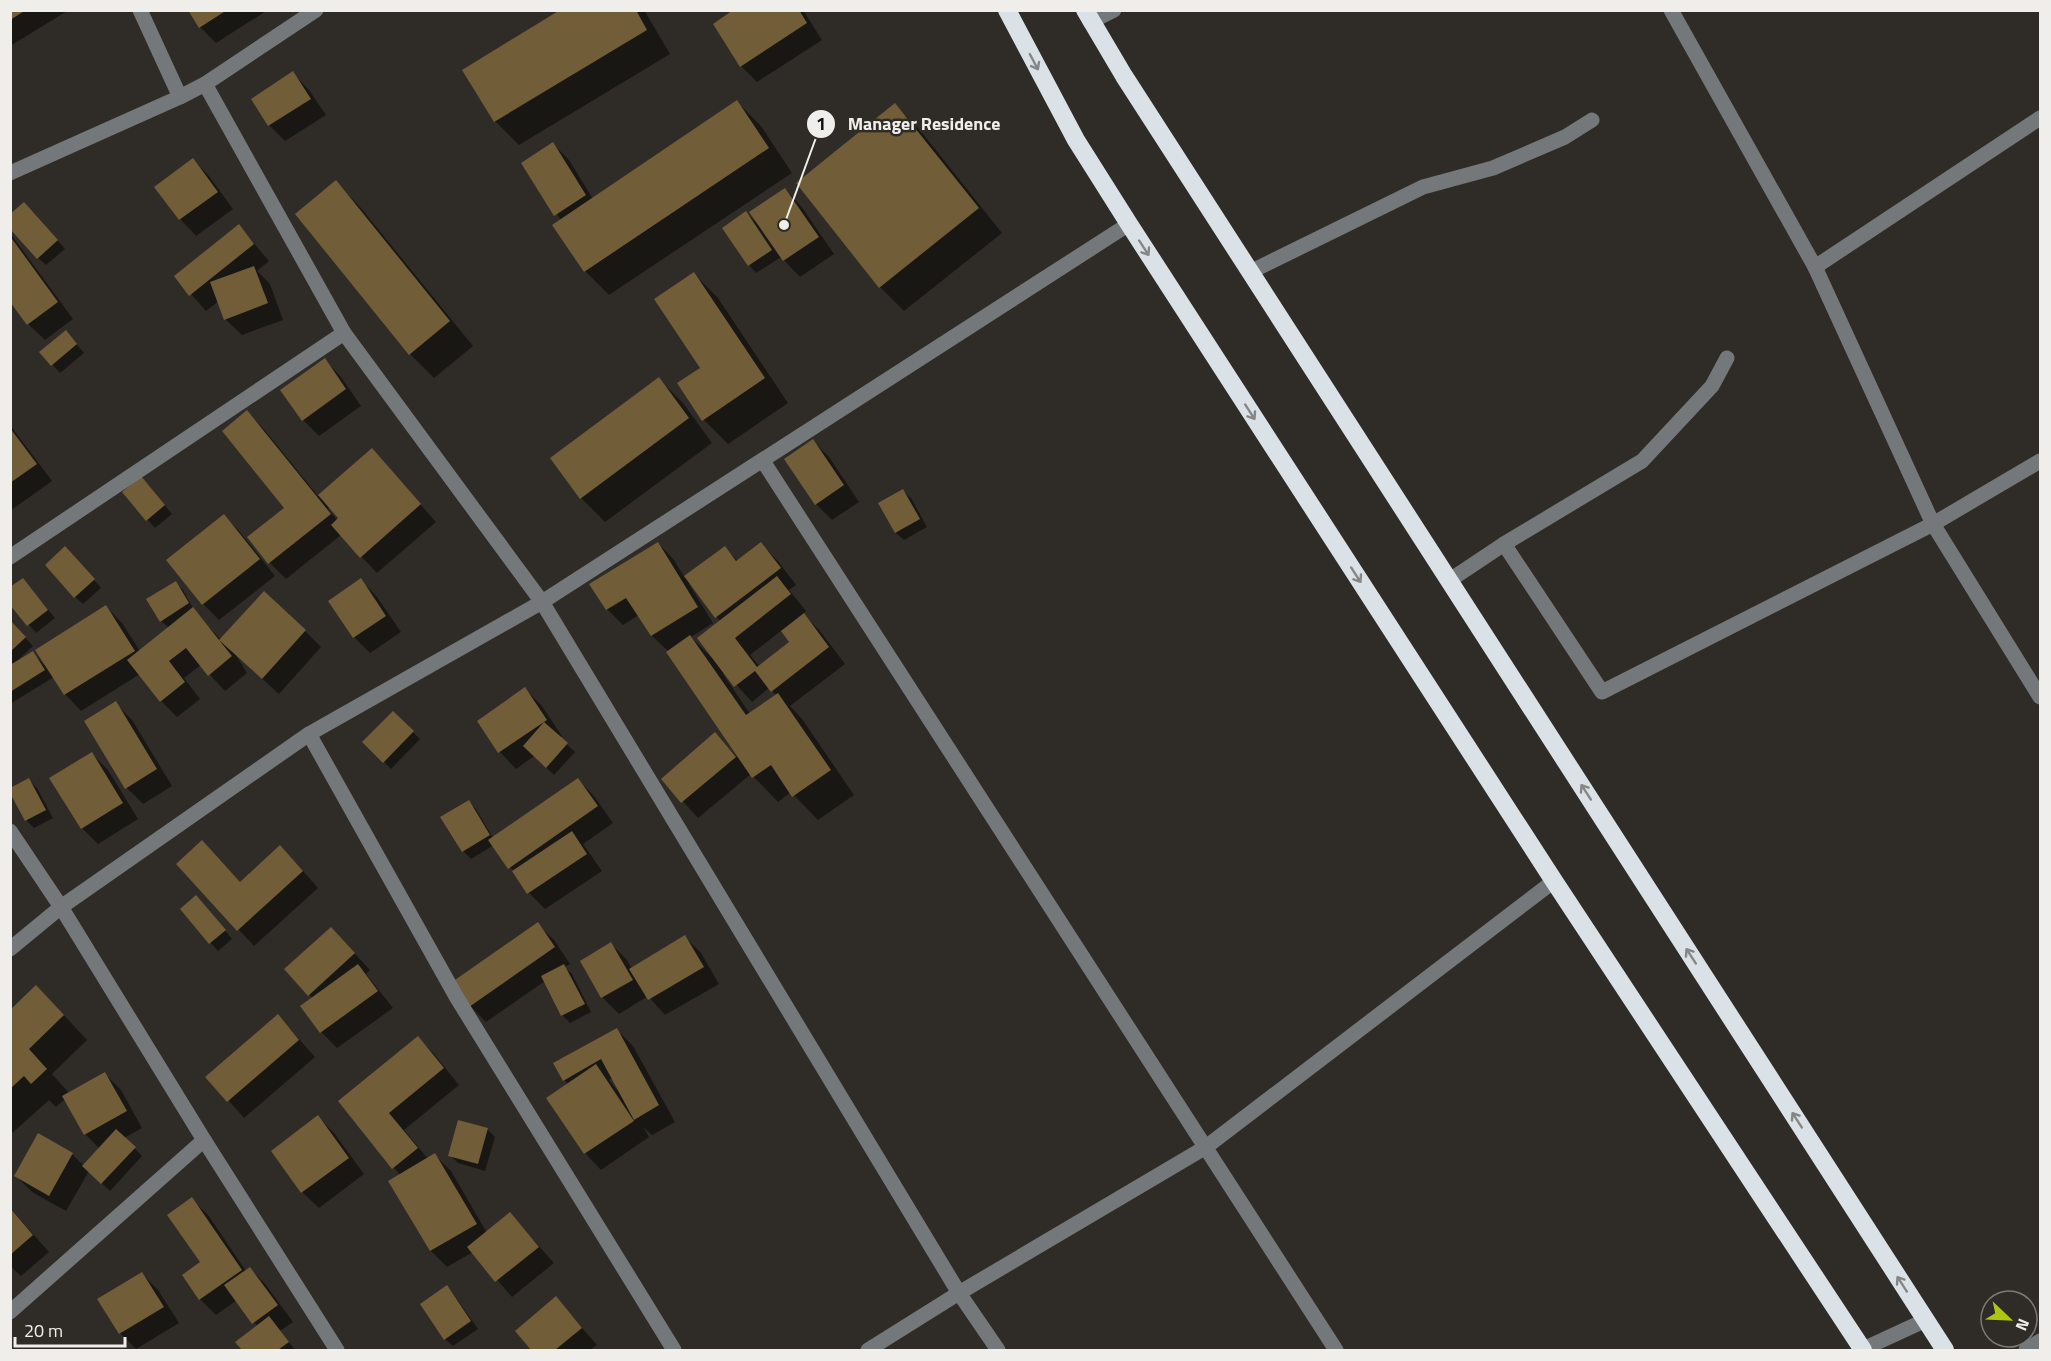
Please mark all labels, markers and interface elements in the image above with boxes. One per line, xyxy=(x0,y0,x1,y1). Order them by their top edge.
one-way arrow xyxy=(1028,53,1040,70)
callout: Manager Residence xyxy=(806,106,1013,142)
text: 1 xyxy=(816,110,826,137)
text: Manager Residence xyxy=(848,110,1000,137)
one-way arrow xyxy=(1138,239,1150,256)
one-way arrow xyxy=(1244,403,1256,419)
one-way arrow xyxy=(1350,566,1362,583)
one-way arrow xyxy=(1579,783,1592,800)
one-way arrow xyxy=(1685,947,1698,964)
one-way arrow xyxy=(1790,1111,1803,1128)
one-way arrow xyxy=(1896,1275,1909,1292)
north arrow xyxy=(1979,1289,2039,1349)
scale bar xyxy=(15,1310,124,1348)
text: N xyxy=(2010,1315,2036,1335)
text: 20 m xyxy=(24,1317,63,1344)

